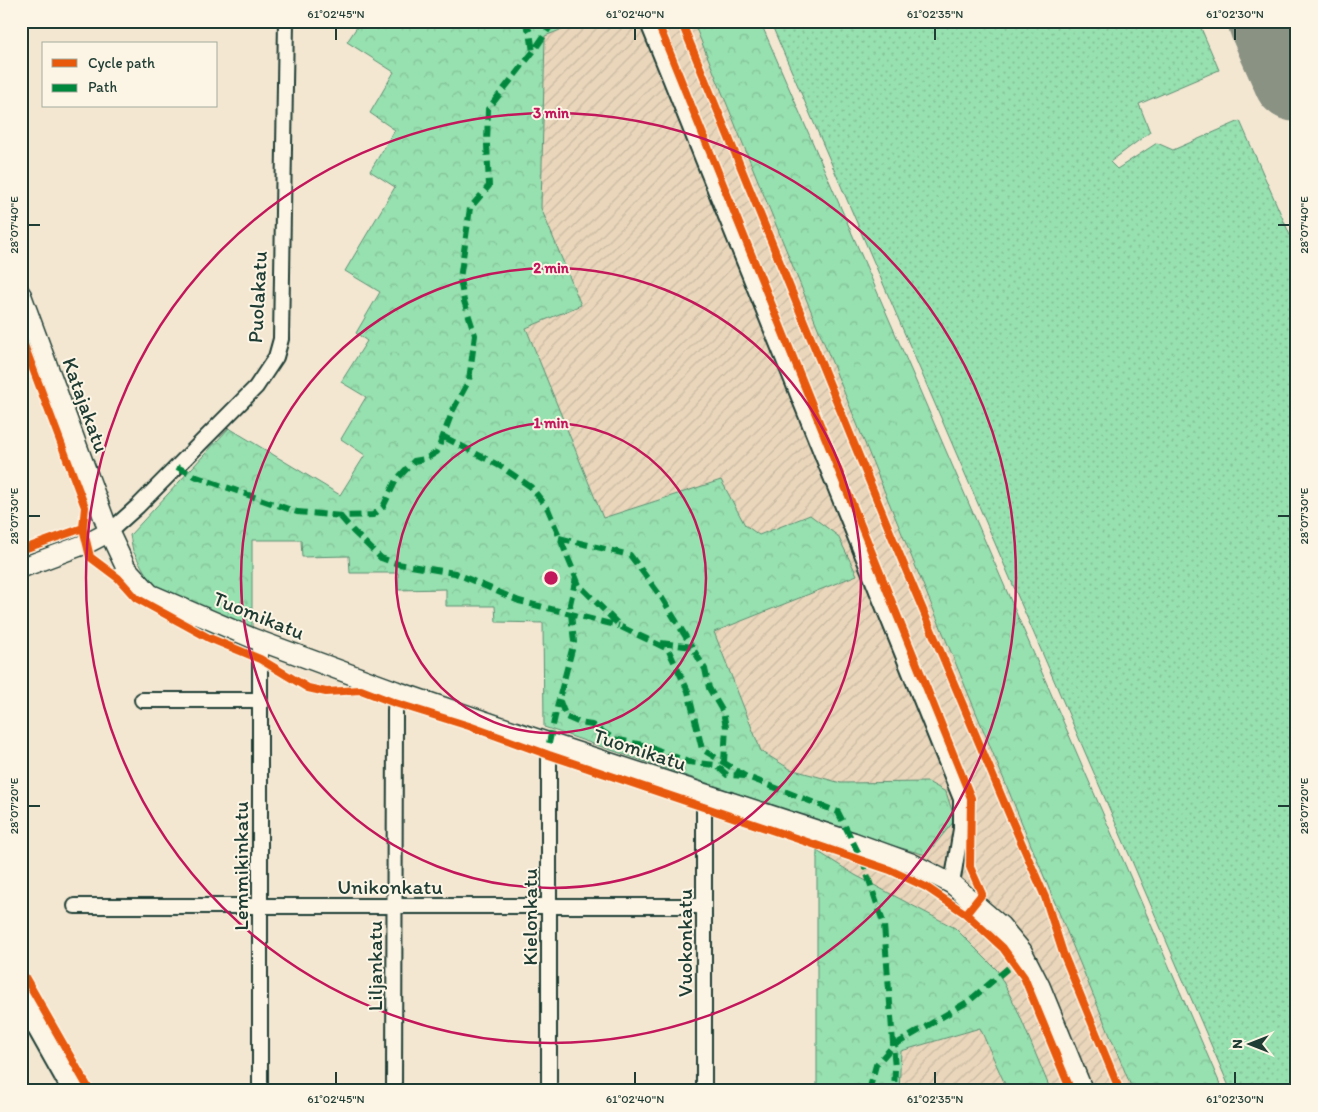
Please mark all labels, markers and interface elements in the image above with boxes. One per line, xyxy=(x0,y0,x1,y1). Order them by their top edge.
text: 61°02'45"N xyxy=(307,7,365,21)
text: 61°02'40"N xyxy=(606,7,664,21)
text: 61°02'35"N xyxy=(907,7,963,21)
text: 61°02'30"N xyxy=(1206,7,1264,21)
legend xyxy=(42,42,218,108)
text: Cycle path xyxy=(88,54,155,72)
text: Path xyxy=(88,78,117,96)
text: 3 min xyxy=(533,104,570,122)
text: 28°07'40"E xyxy=(7,196,21,254)
text: 28°07'40"E xyxy=(1297,196,1311,254)
street label: Puolakatu xyxy=(242,250,272,344)
text: 2 min xyxy=(533,259,570,277)
street label: Katajakatu xyxy=(57,354,115,456)
text: 1 min xyxy=(534,414,569,432)
text: 28°07'30"E xyxy=(7,487,21,544)
text: 28°07'30"E xyxy=(1297,487,1311,544)
centre of rings xyxy=(542,569,560,587)
street label: Tuomikatu xyxy=(210,585,308,645)
street label: Tuomikatu xyxy=(590,722,690,776)
text: 28°07'20"E xyxy=(7,777,21,834)
text: 28°07'20"E xyxy=(1297,777,1311,834)
street label: Lemmikinkatu xyxy=(228,801,253,931)
street label: Kielonkatu xyxy=(517,868,542,966)
street label: Unikonkatu xyxy=(337,874,443,899)
street label: Vuokonkatu xyxy=(672,889,697,997)
street label: Liljankatu xyxy=(362,920,387,1011)
north arrow xyxy=(1226,1020,1276,1070)
text: N xyxy=(1229,1039,1246,1049)
text: 61°02'45"N xyxy=(307,1092,365,1106)
text: 61°02'40"N xyxy=(606,1092,664,1106)
text: 61°02'35"N xyxy=(907,1092,963,1106)
text: 61°02'30"N xyxy=(1206,1092,1264,1106)

